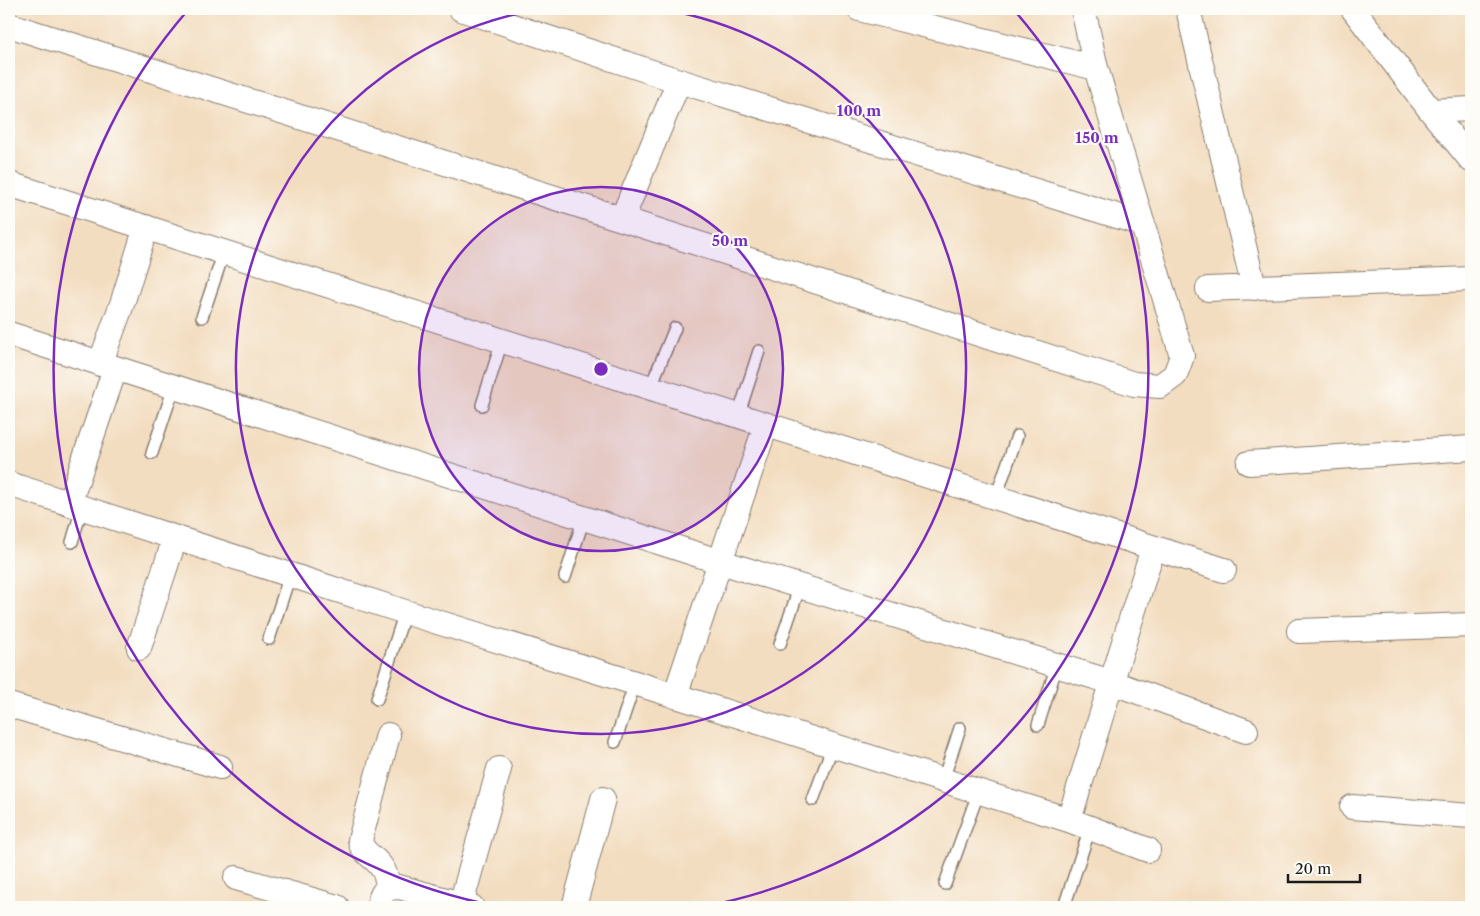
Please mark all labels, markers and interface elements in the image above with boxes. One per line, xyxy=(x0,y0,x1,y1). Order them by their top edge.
text: 100 m xyxy=(837,101,881,120)
text: 150 m xyxy=(1075,128,1119,147)
text: 50 m xyxy=(712,231,748,250)
centre of rings xyxy=(592,360,610,378)
scale bar xyxy=(1288,851,1360,883)
text: 20 m xyxy=(1295,859,1331,878)

